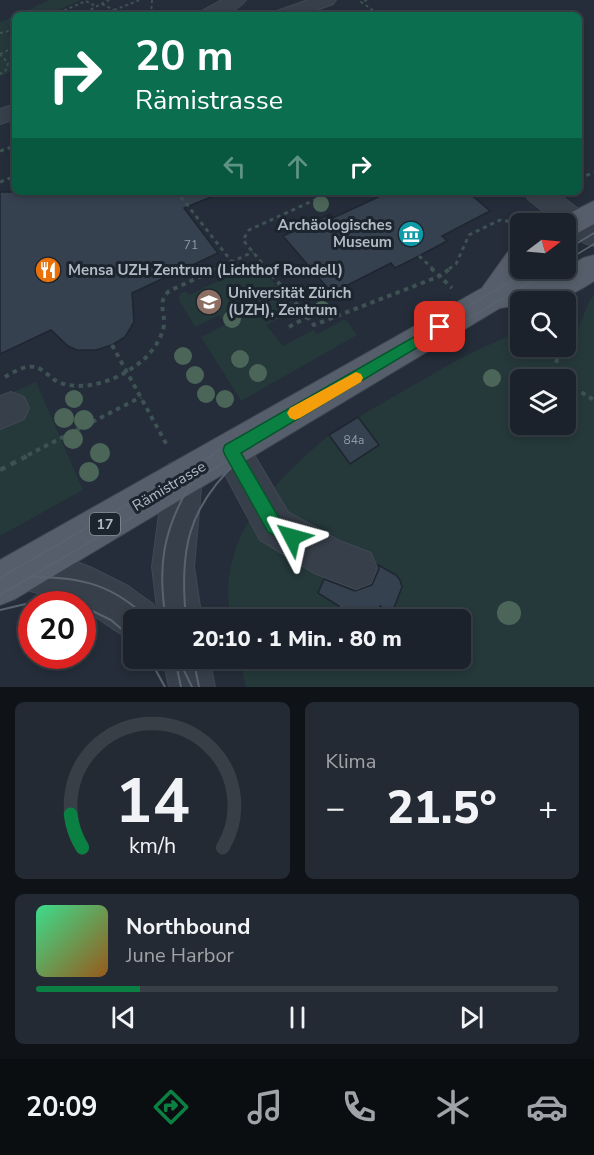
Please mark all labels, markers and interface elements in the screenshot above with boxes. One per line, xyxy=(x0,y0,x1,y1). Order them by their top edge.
text: 20 m xyxy=(135,28,234,85)
icon: right xyxy=(36,36,114,114)
text: Rämistrasse xyxy=(135,82,283,119)
icon: left xyxy=(218,150,251,183)
icon: ahead xyxy=(281,150,314,183)
icon: right xyxy=(344,150,377,183)
north arrow xyxy=(510,213,576,279)
map controls xyxy=(510,213,576,435)
place label: Archäologisches Museum xyxy=(278,215,392,252)
museum icon: Archäologisches Museum xyxy=(396,219,426,249)
house number: 71 xyxy=(184,237,198,253)
restaurant icon: Mensa UZH Zentrum (Lichthof Rondell) xyxy=(33,255,63,285)
place label: Mensa UZH Zentrum (Lichthof Rondell) xyxy=(68,260,343,280)
place label: Universität Zürich (UZH), Zentrum xyxy=(228,283,351,320)
school or university icon: Universität Zürich (UZH), Zentrum xyxy=(194,287,224,317)
button: search xyxy=(510,291,576,357)
pin xyxy=(414,301,465,352)
icon: arrive xyxy=(423,310,456,343)
button: layers xyxy=(510,369,576,435)
house number: 84a xyxy=(344,432,364,448)
street label: Rämistrasse xyxy=(129,456,209,516)
position arrow xyxy=(260,505,324,569)
road number: 17 xyxy=(90,513,120,535)
speed limit sign: 20 xyxy=(18,591,96,669)
text: 20:10 · 1 Min. · 80 m xyxy=(192,624,402,654)
text: Klima xyxy=(326,748,376,775)
text: 14 xyxy=(115,759,190,844)
text: 21.5° xyxy=(387,778,497,839)
text: − xyxy=(326,786,345,831)
text: + xyxy=(538,786,558,831)
text: km/h xyxy=(129,831,176,861)
text: Northbound xyxy=(126,912,250,942)
text: June Harbor xyxy=(126,942,234,969)
icon: previous xyxy=(107,1001,140,1034)
icon: pause xyxy=(281,1001,314,1034)
icon: next xyxy=(455,1001,488,1034)
icon: directions xyxy=(150,1086,192,1128)
icon: music xyxy=(244,1086,286,1128)
icon: phone xyxy=(338,1086,380,1128)
icon: climate xyxy=(432,1086,474,1128)
icon: car xyxy=(526,1086,568,1128)
text: 20:09 xyxy=(26,1089,98,1126)

